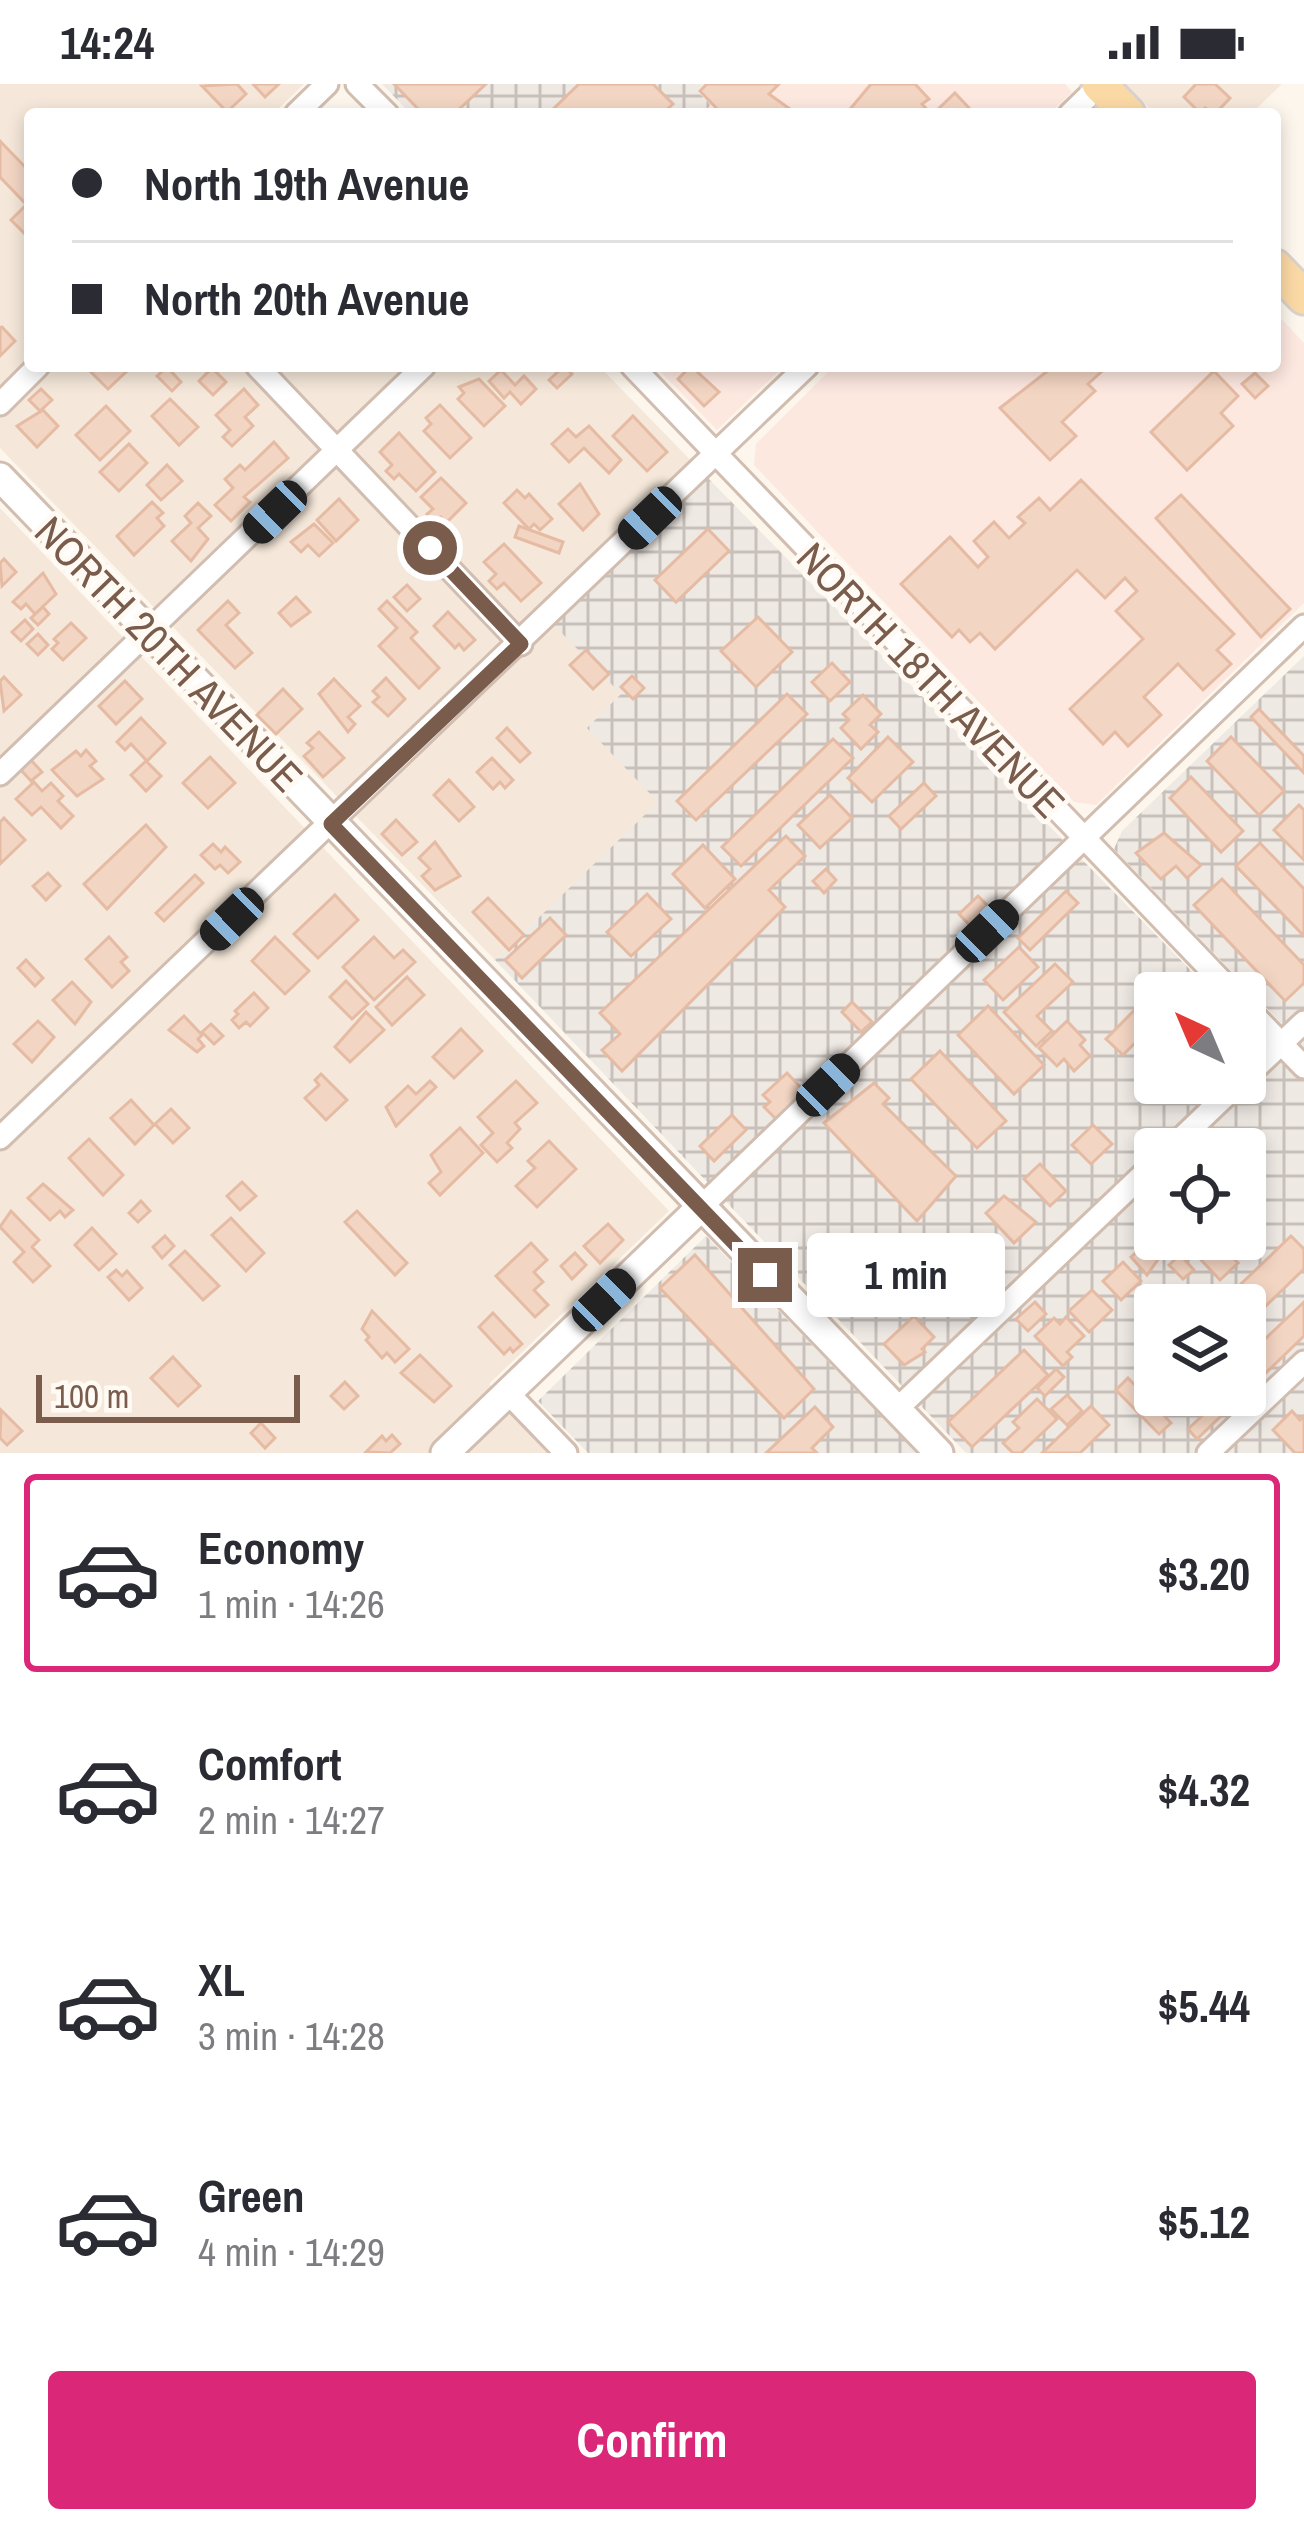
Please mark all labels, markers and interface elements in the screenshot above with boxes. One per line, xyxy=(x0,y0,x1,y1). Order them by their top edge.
text: 14:24 xyxy=(60,12,154,73)
text: North 19th Avenue xyxy=(144,153,469,214)
text: North 20th Avenue xyxy=(144,268,469,329)
car xyxy=(237,474,313,550)
car xyxy=(612,480,688,556)
street label: NORTH 20TH AVENUE xyxy=(23,504,315,804)
route start xyxy=(403,521,457,575)
street label: NORTH 18TH AVENUE xyxy=(785,530,1077,830)
car xyxy=(194,881,270,957)
car xyxy=(949,893,1025,969)
north arrow xyxy=(1134,972,1266,1104)
map controls xyxy=(1134,972,1266,1416)
car xyxy=(790,1047,866,1123)
button: locate xyxy=(1134,1128,1266,1260)
callout: 1 min xyxy=(807,1233,1005,1317)
route end xyxy=(738,1248,792,1302)
text: 1 min xyxy=(864,1249,948,1301)
car xyxy=(566,1262,642,1338)
button: layers xyxy=(1134,1284,1266,1416)
scale bar xyxy=(36,1369,300,1422)
text: 100 m xyxy=(54,1374,129,1418)
text: Economy xyxy=(198,1517,364,1578)
icon: car xyxy=(54,1519,162,1627)
text: $3.20 xyxy=(1158,1543,1250,1604)
text: 1 min · 14:26 xyxy=(198,1578,385,1630)
text: Comfort xyxy=(198,1733,341,1794)
icon: car xyxy=(54,1735,162,1843)
text: $4.32 xyxy=(1158,1759,1250,1820)
text: 2 min · 14:27 xyxy=(198,1794,385,1846)
text: XL xyxy=(198,1949,245,2010)
icon: car xyxy=(54,1951,162,2059)
text: $5.44 xyxy=(1158,1975,1250,2036)
text: 3 min · 14:28 xyxy=(198,2010,385,2062)
text: Green xyxy=(198,2165,305,2226)
icon: car xyxy=(54,2167,162,2275)
text: $5.12 xyxy=(1158,2191,1250,2252)
text: 4 min · 14:29 xyxy=(198,2226,385,2278)
button: Confirm xyxy=(48,2371,1256,2509)

